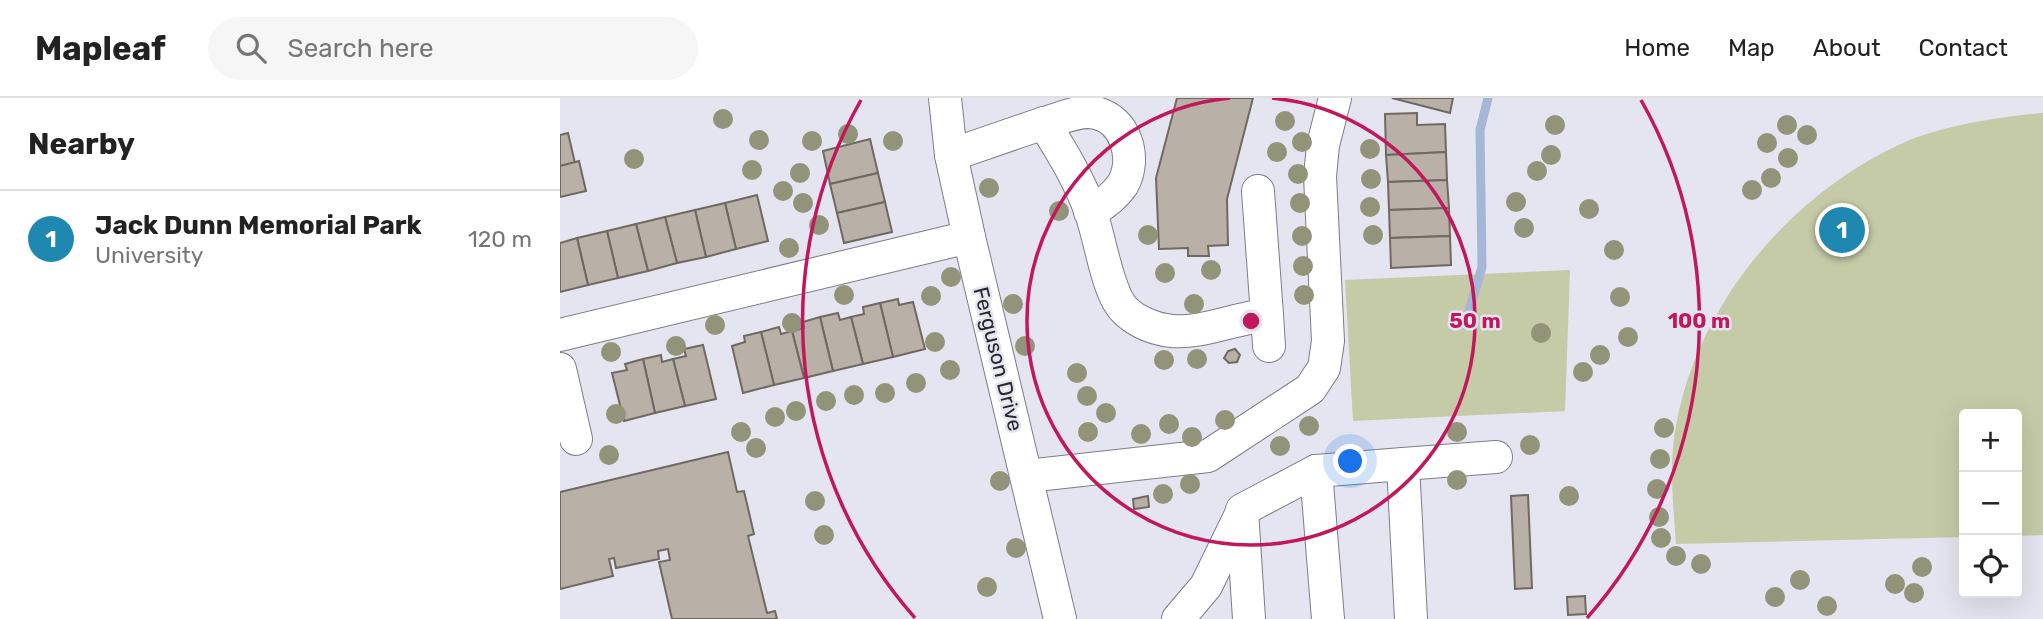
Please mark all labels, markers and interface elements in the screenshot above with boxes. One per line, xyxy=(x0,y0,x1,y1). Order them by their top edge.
search box xyxy=(208,17,698,80)
text: Mapleaf xyxy=(35,29,166,68)
icon: search xyxy=(232,29,270,67)
text: Search here xyxy=(288,33,433,64)
text: Home xyxy=(1624,34,1690,62)
text: Map xyxy=(1728,34,1775,62)
text: About xyxy=(1813,34,1881,62)
text: Contact xyxy=(1919,34,2008,62)
text: Nearby xyxy=(28,126,135,162)
pin: 1 xyxy=(1819,204,1865,256)
text: Jack Dunn Memorial Park xyxy=(95,210,422,241)
text: 1 xyxy=(45,225,57,253)
text: 120 m xyxy=(468,225,532,253)
text: University xyxy=(95,241,204,269)
street label: Ferguson Drive xyxy=(968,284,1029,434)
text: 50 m xyxy=(1449,308,1501,333)
text: 100 m xyxy=(1668,308,1730,333)
centre of rings xyxy=(1239,309,1263,333)
map controls xyxy=(1959,409,2022,598)
button: + xyxy=(1959,409,2022,472)
your location xyxy=(1333,444,1367,478)
button: − xyxy=(1959,472,2022,535)
button: locate xyxy=(1959,535,2022,598)

